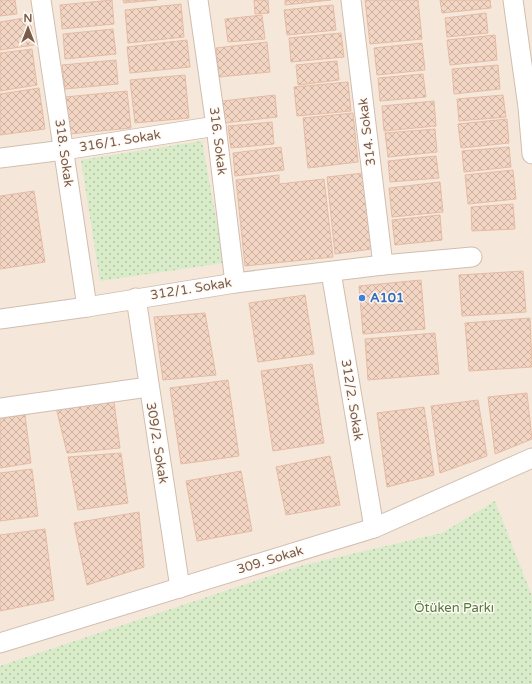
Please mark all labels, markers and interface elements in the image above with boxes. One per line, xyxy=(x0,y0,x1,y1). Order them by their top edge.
north arrow xyxy=(8,8,48,48)
text: N xyxy=(24,12,32,25)
street label: 314. Sokak xyxy=(355,97,379,167)
street label: 316. Sokak xyxy=(206,106,230,176)
street label: 318. Sokak xyxy=(51,118,77,188)
street label: 316/1. Sokak xyxy=(78,127,162,155)
street label: 312/1. Sokak xyxy=(149,275,233,303)
place label: A101 xyxy=(370,290,404,306)
marker: A101 xyxy=(357,293,367,303)
street label: 312/2. Sokak xyxy=(338,358,366,442)
street label: 309/2. Sokak xyxy=(143,401,171,485)
street label: 309. Sokak xyxy=(235,542,305,578)
park label: Ötüken Parkı xyxy=(414,600,494,616)

